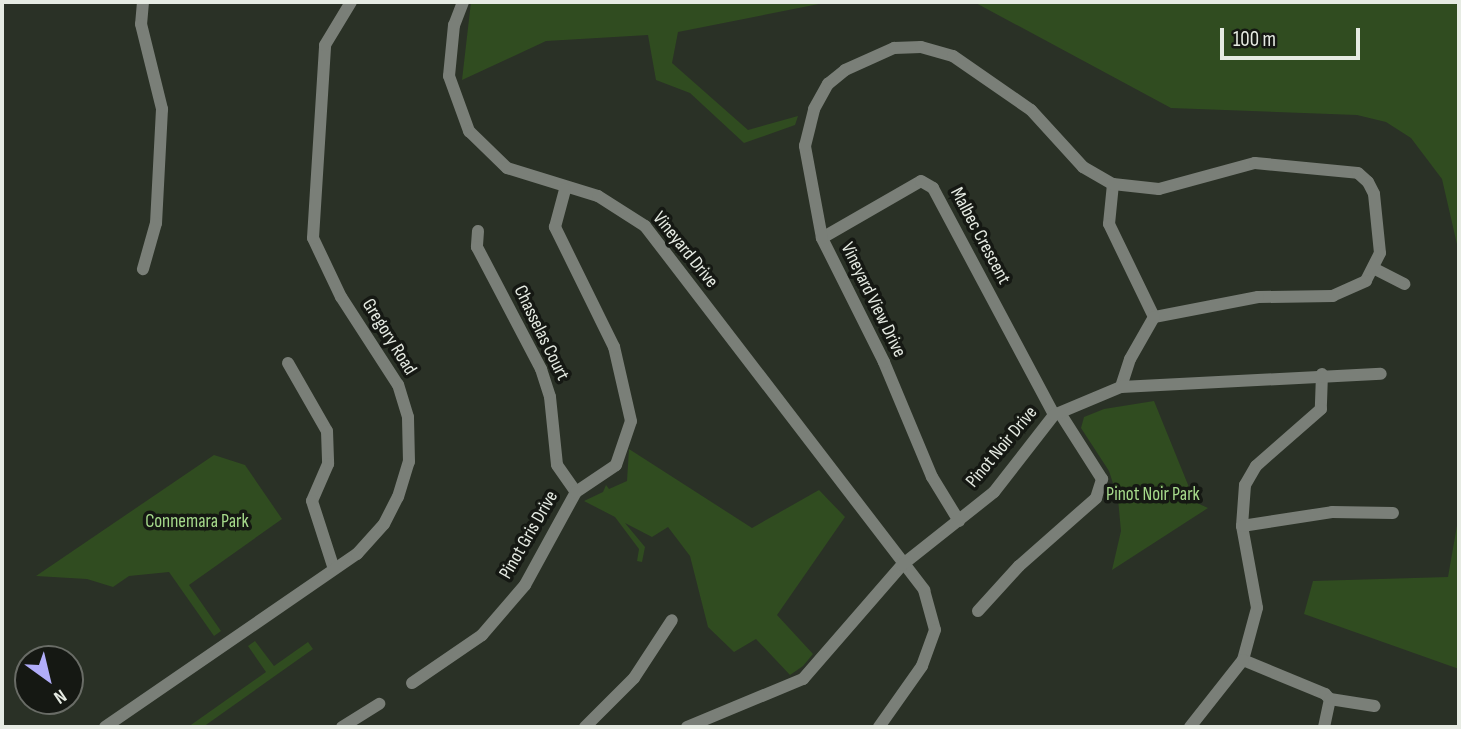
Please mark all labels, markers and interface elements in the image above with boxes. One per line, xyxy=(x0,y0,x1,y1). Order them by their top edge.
scale bar xyxy=(1223,14,1363,58)
text: 100 m xyxy=(1233,27,1276,52)
street label: Malbec Crescent xyxy=(945,184,1015,288)
street label: Vineyard Drive xyxy=(647,207,723,293)
street label: Vineyard View Drive xyxy=(835,239,911,361)
street label: Chasselas Court xyxy=(508,282,574,384)
street label: Gregory Road xyxy=(357,295,421,379)
street label: Pinot Noir Drive xyxy=(961,402,1043,492)
park label: Pinot Noir Park xyxy=(1106,484,1200,506)
street label: Pinot Gris Drive xyxy=(495,487,563,583)
park label: Connemara Park xyxy=(145,511,249,533)
north arrow xyxy=(14,645,84,715)
text: N xyxy=(49,684,71,709)

